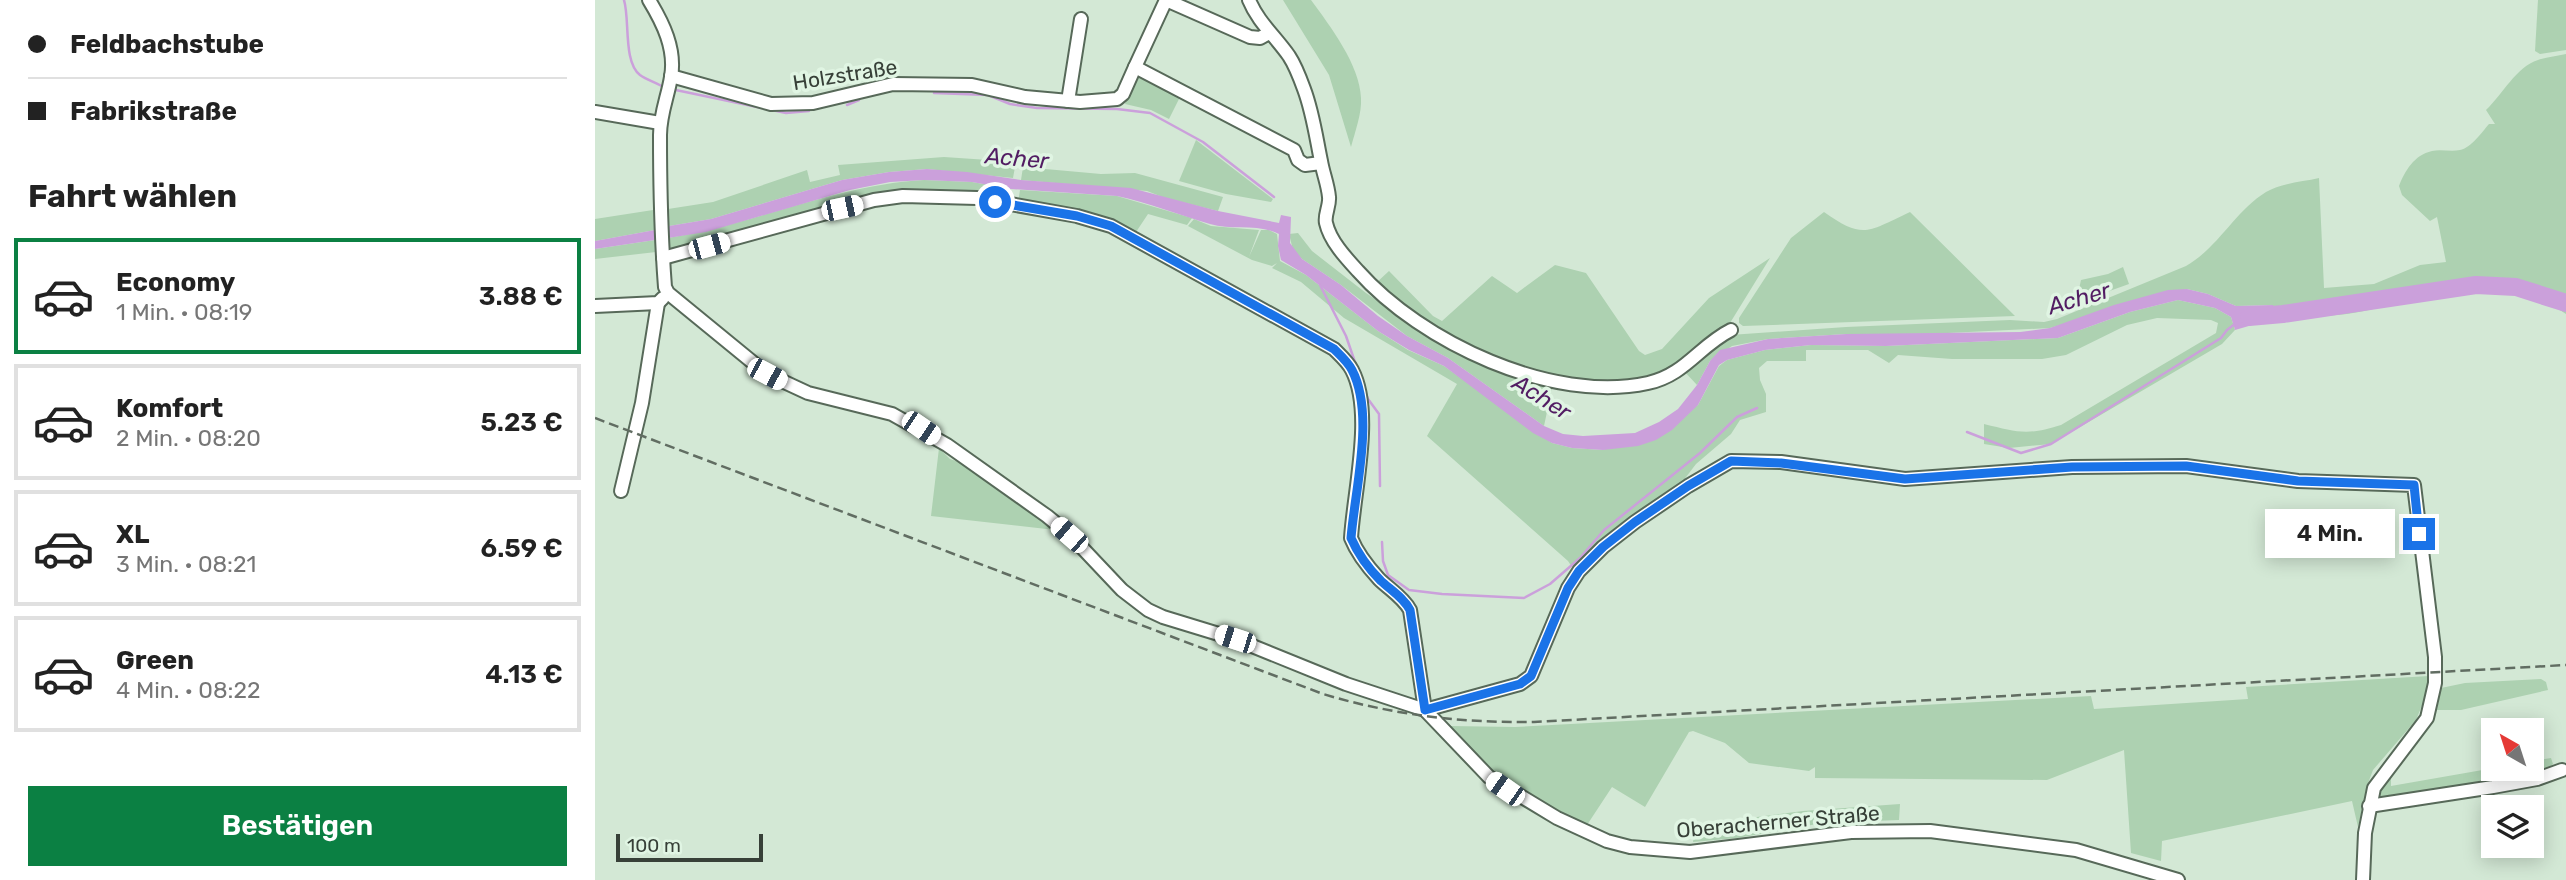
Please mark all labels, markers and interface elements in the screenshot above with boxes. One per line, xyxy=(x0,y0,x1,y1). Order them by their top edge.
text: Feldbachstube xyxy=(70,29,264,60)
street label: Holzstraße xyxy=(791,54,899,95)
text: Fabrikstraße xyxy=(70,96,237,127)
water label: Acher xyxy=(983,141,1051,175)
text: Fahrt wählen xyxy=(28,177,237,215)
route start xyxy=(979,186,1011,218)
car xyxy=(820,193,865,223)
car xyxy=(686,230,733,262)
icon: car xyxy=(32,265,95,328)
text: Economy xyxy=(116,267,235,298)
water label: Acher xyxy=(2044,275,2115,320)
text: 3.88 € xyxy=(479,281,563,312)
text: 1 Min. · 08:19 xyxy=(116,298,253,326)
car xyxy=(744,355,791,393)
water label: Acher xyxy=(1507,368,1577,426)
icon: car xyxy=(32,391,95,454)
text: Komfort xyxy=(116,393,223,424)
text: 5.23 € xyxy=(480,407,563,438)
car xyxy=(898,408,945,448)
text: 2 Min. · 08:20 xyxy=(116,424,261,452)
callout: 4 Min. xyxy=(2265,510,2395,558)
car xyxy=(1047,513,1092,557)
icon: car xyxy=(32,517,95,580)
route end xyxy=(2403,518,2435,550)
text: XL xyxy=(116,519,149,550)
text: 4 Min. xyxy=(2297,519,2363,547)
text: 6.59 € xyxy=(481,533,563,564)
text: 3 Min. · 08:21 xyxy=(116,550,256,578)
car xyxy=(1212,623,1259,655)
icon: car xyxy=(32,643,95,706)
text: Green xyxy=(116,645,194,676)
text: 4.13 € xyxy=(485,659,563,690)
text: 4 Min. · 08:22 xyxy=(116,676,260,704)
north arrow xyxy=(2481,718,2545,780)
map controls xyxy=(2481,718,2544,858)
car xyxy=(1482,768,1529,810)
button: Bestätigen xyxy=(28,786,567,866)
button: layers xyxy=(2481,795,2544,858)
street label: Oberacherner Straße xyxy=(1675,800,1881,843)
scale bar xyxy=(616,831,763,863)
text: 100 m xyxy=(627,834,681,857)

